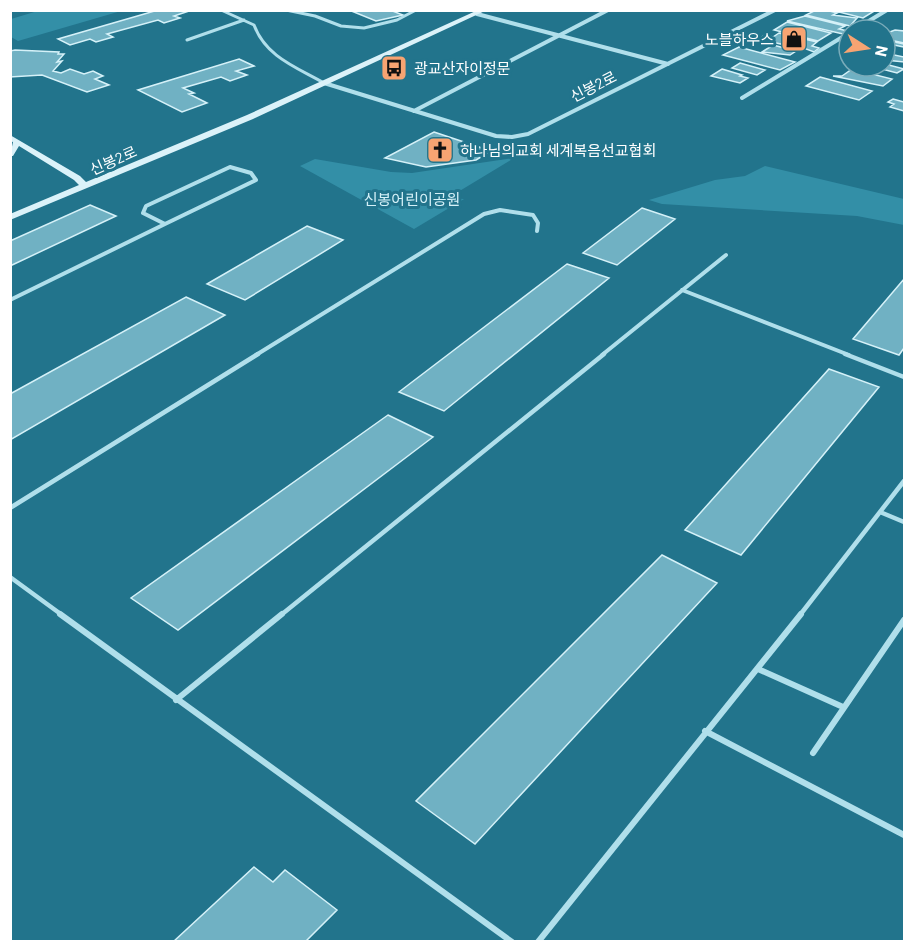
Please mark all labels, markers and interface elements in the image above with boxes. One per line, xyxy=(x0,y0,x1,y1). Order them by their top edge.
north arrow xyxy=(837,18,897,78)
shop icon: 노블하우스 xyxy=(779,24,809,54)
place label: 노블하우스 xyxy=(705,30,774,48)
text: N xyxy=(872,44,893,58)
bus stop icon: 광교산자이정문 xyxy=(379,53,409,83)
place label: 광교산자이정문 xyxy=(414,59,511,77)
street label: 신봉2로 xyxy=(567,67,619,105)
church icon: 하나님의교회 세계복음선교협회 xyxy=(425,135,455,165)
place label: 하나님의교회 세계복음선교협회 xyxy=(460,141,656,159)
street label: 신봉2로 xyxy=(87,142,139,178)
park label: 신봉어린이공원 xyxy=(364,190,460,208)

